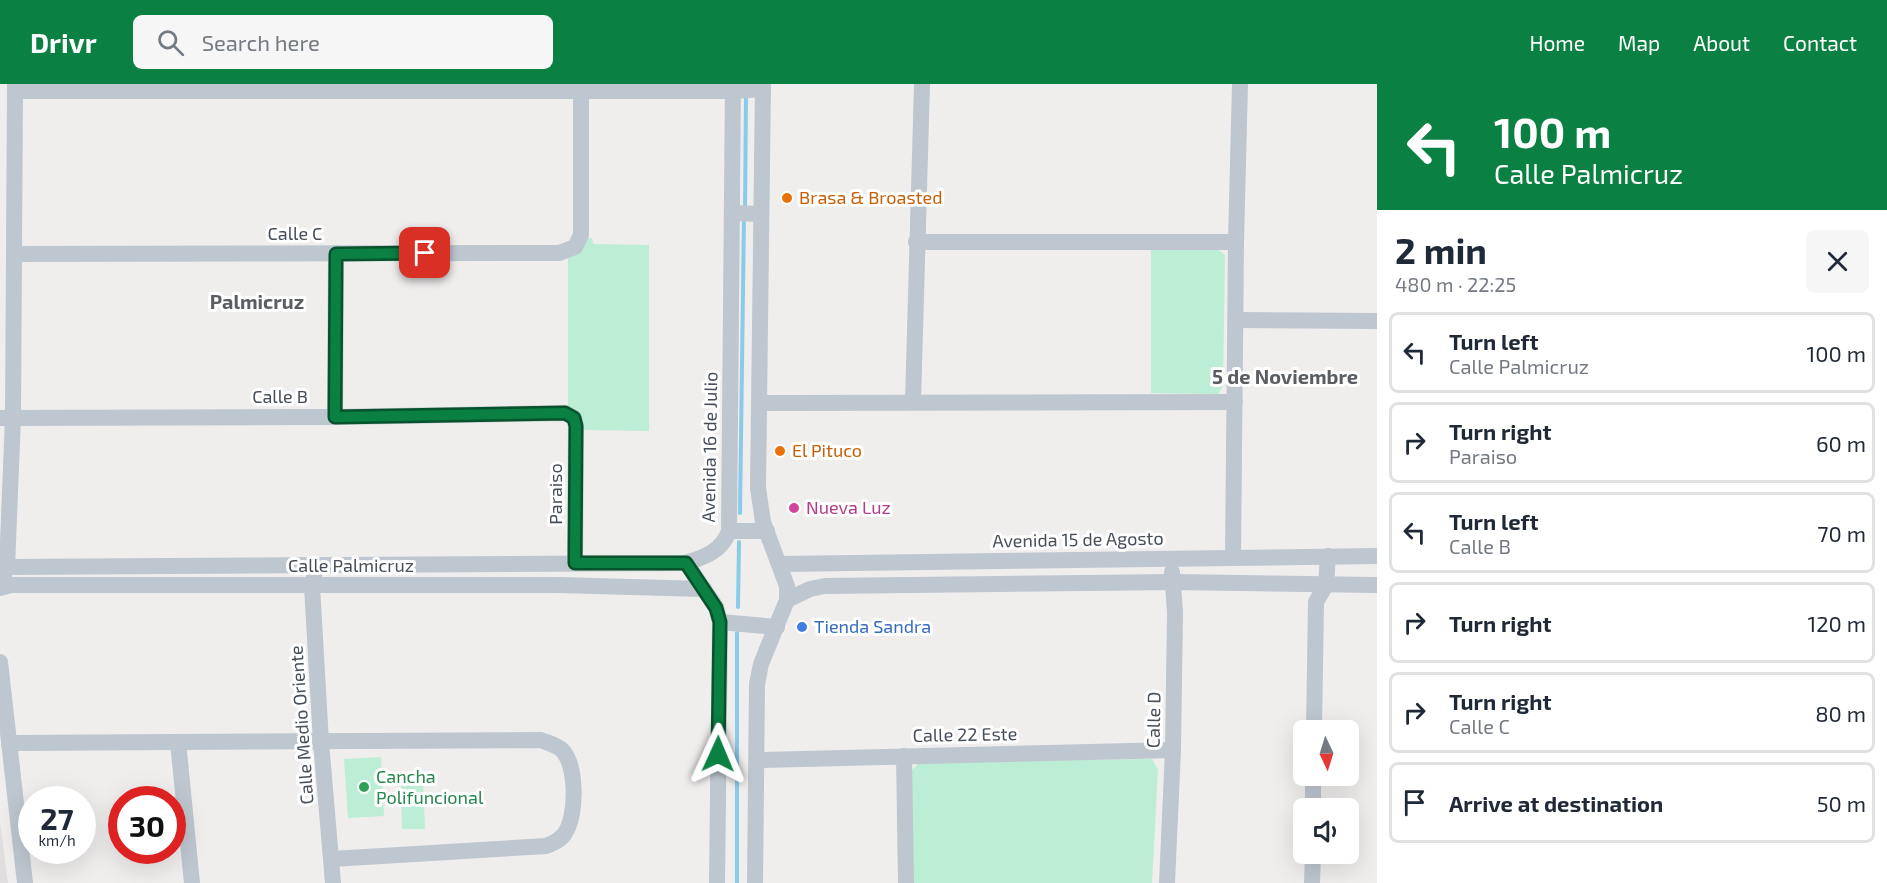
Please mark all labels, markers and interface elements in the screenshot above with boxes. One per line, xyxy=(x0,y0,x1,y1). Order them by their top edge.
search box xyxy=(133,15,553,69)
text: Drivr xyxy=(30,25,97,59)
icon: search xyxy=(154,26,187,59)
text: Search here xyxy=(202,29,320,55)
text: Home xyxy=(1529,30,1585,55)
text: Map xyxy=(1618,30,1660,55)
text: About xyxy=(1693,30,1750,55)
text: Contact xyxy=(1783,30,1857,55)
text: 100 m xyxy=(1494,106,1611,156)
icon: left xyxy=(1395,108,1473,186)
text: Calle Palmicruz xyxy=(1494,157,1683,189)
place label: Brasa & Broasted xyxy=(799,186,942,208)
marker: Brasa & Broasted xyxy=(780,191,794,205)
street label: Calle C xyxy=(268,222,322,244)
pin xyxy=(399,227,450,278)
text: 2 min xyxy=(1395,228,1487,271)
button: close xyxy=(1806,230,1869,293)
icon: arrive xyxy=(408,236,441,269)
text: 480 m · 22:25 xyxy=(1395,272,1516,296)
district label: Palmicruz xyxy=(210,289,304,313)
text: Turn left xyxy=(1449,328,1538,354)
icon: left xyxy=(1398,336,1431,369)
text: 100 m xyxy=(1807,340,1866,366)
text: Calle Palmicruz xyxy=(1449,354,1589,378)
district label: 5 de Noviembre xyxy=(1212,364,1358,388)
street label: Avenida 16 de Julio xyxy=(697,372,721,522)
street label: Calle B xyxy=(252,385,308,407)
text: Turn right xyxy=(1449,418,1551,444)
icon: right xyxy=(1398,426,1431,459)
text: 60 m xyxy=(1816,430,1866,456)
place label: El Pituco xyxy=(792,439,862,461)
marker: El Pituco xyxy=(773,444,787,458)
text: Paraiso xyxy=(1449,444,1517,468)
street label: Paraiso xyxy=(544,463,566,525)
place label: Nueva Luz xyxy=(806,496,891,518)
marker: Nueva Luz xyxy=(787,501,801,515)
text: Turn left xyxy=(1449,508,1538,534)
icon: left xyxy=(1398,516,1431,549)
text: 70 m xyxy=(1817,520,1866,546)
street label: Avenida 15 de Agosto xyxy=(992,527,1164,551)
text: Calle B xyxy=(1449,534,1511,558)
street label: Calle Palmicruz xyxy=(288,554,414,576)
icon: right xyxy=(1398,606,1431,639)
text: Turn right xyxy=(1449,610,1551,636)
text: 120 m xyxy=(1807,610,1866,636)
place label: Tienda Sandra xyxy=(814,615,931,637)
marker: Tienda Sandra xyxy=(795,620,809,634)
street label: Calle Medio Oriente xyxy=(284,645,318,805)
text: Turn right xyxy=(1449,688,1551,714)
street label: Calle D xyxy=(1142,692,1164,748)
icon: right xyxy=(1398,696,1431,729)
text: 80 m xyxy=(1815,700,1866,726)
text: Calle C xyxy=(1449,714,1510,738)
north arrow xyxy=(1293,720,1359,786)
map controls xyxy=(1293,720,1359,864)
position arrow xyxy=(686,722,750,786)
street label: Calle 22 Este xyxy=(913,722,1017,746)
place label: Cancha Polifuncional xyxy=(376,765,484,808)
marker: Cancha Polifuncional xyxy=(357,780,371,794)
speed limit sign: 30 xyxy=(108,786,186,864)
icon: arrive xyxy=(1398,786,1431,819)
text: Arrive at destination xyxy=(1449,790,1663,816)
text: 50 m xyxy=(1817,790,1866,816)
button: sound xyxy=(1293,798,1359,864)
text: 27 xyxy=(40,800,74,836)
text: km/h xyxy=(38,831,76,849)

